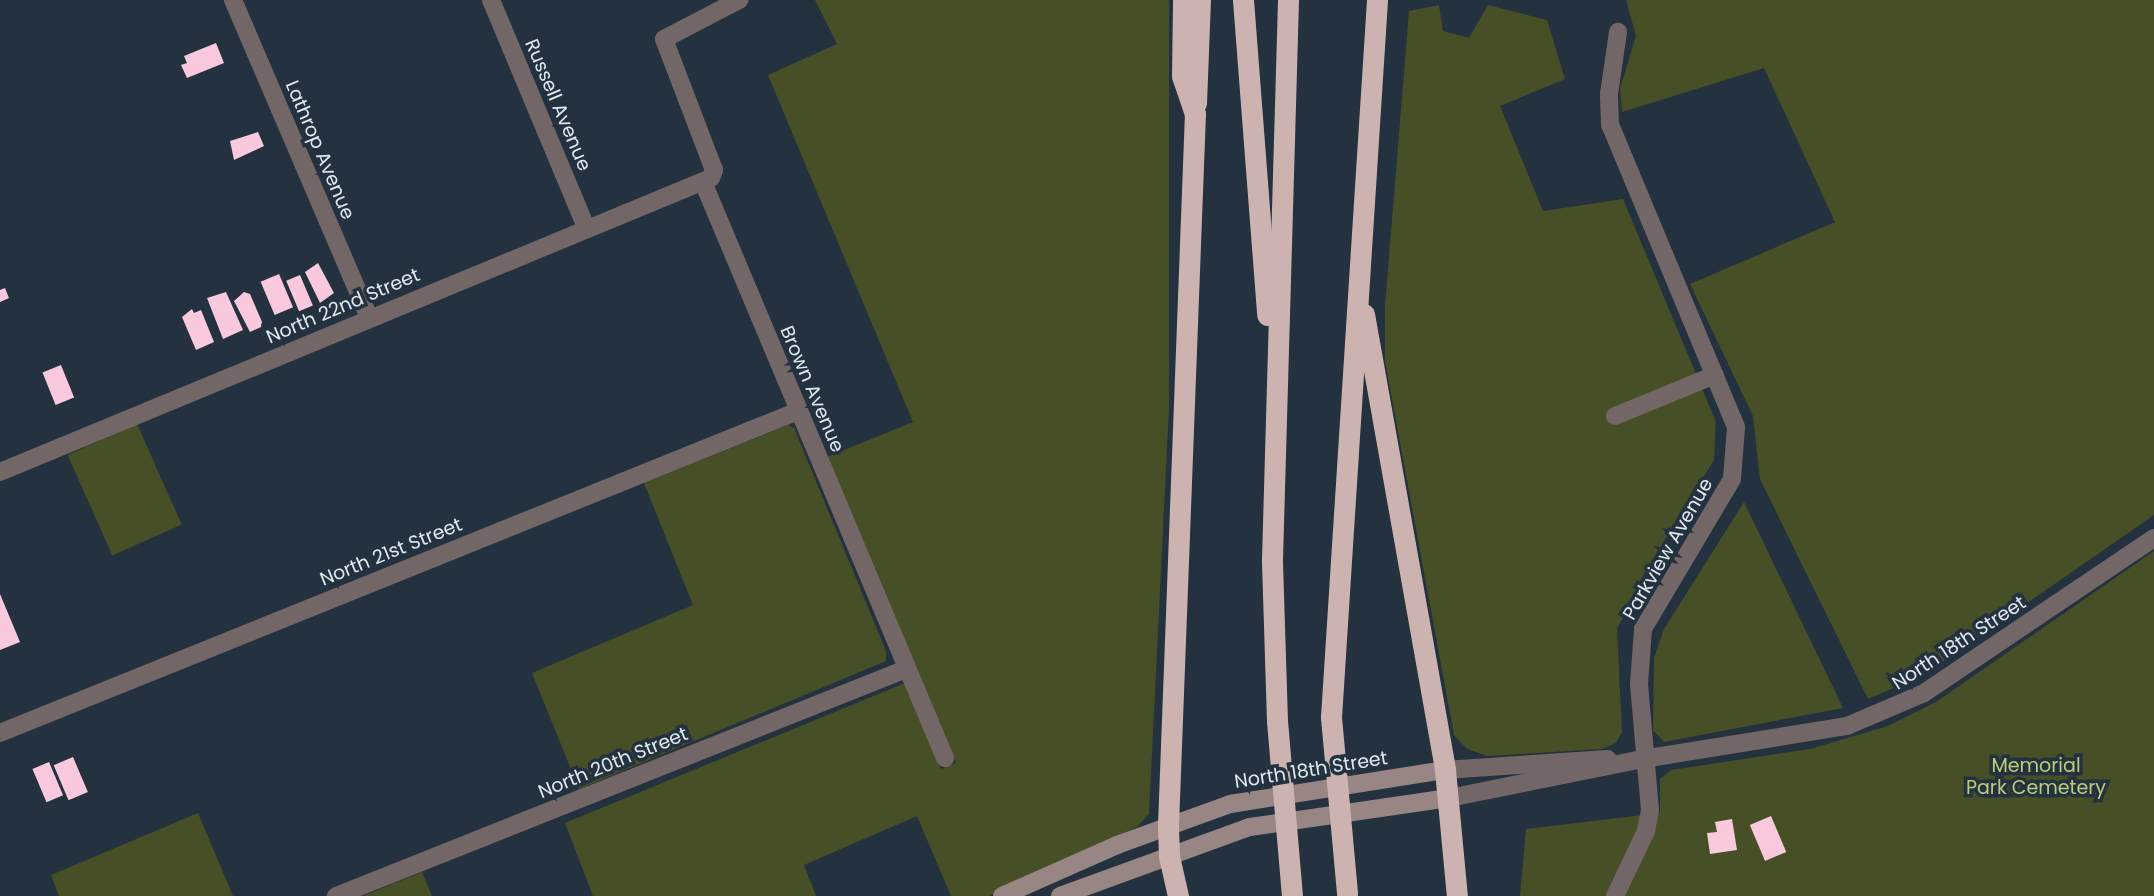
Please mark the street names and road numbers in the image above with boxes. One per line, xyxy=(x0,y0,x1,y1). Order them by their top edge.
street label: Russell Avenue xyxy=(520,36,596,174)
street label: Lathrop Avenue xyxy=(280,77,360,223)
street label: North 22nd Street xyxy=(263,263,423,349)
street label: Brown Avenue xyxy=(775,322,849,456)
street label: Parkview Avenue xyxy=(1618,474,1718,624)
street label: North 21st Street xyxy=(317,513,465,591)
street label: North 18th Street xyxy=(1888,591,2030,695)
street label: North 20th Street xyxy=(535,723,691,803)
street label: North 18th Street xyxy=(1233,747,1389,793)

